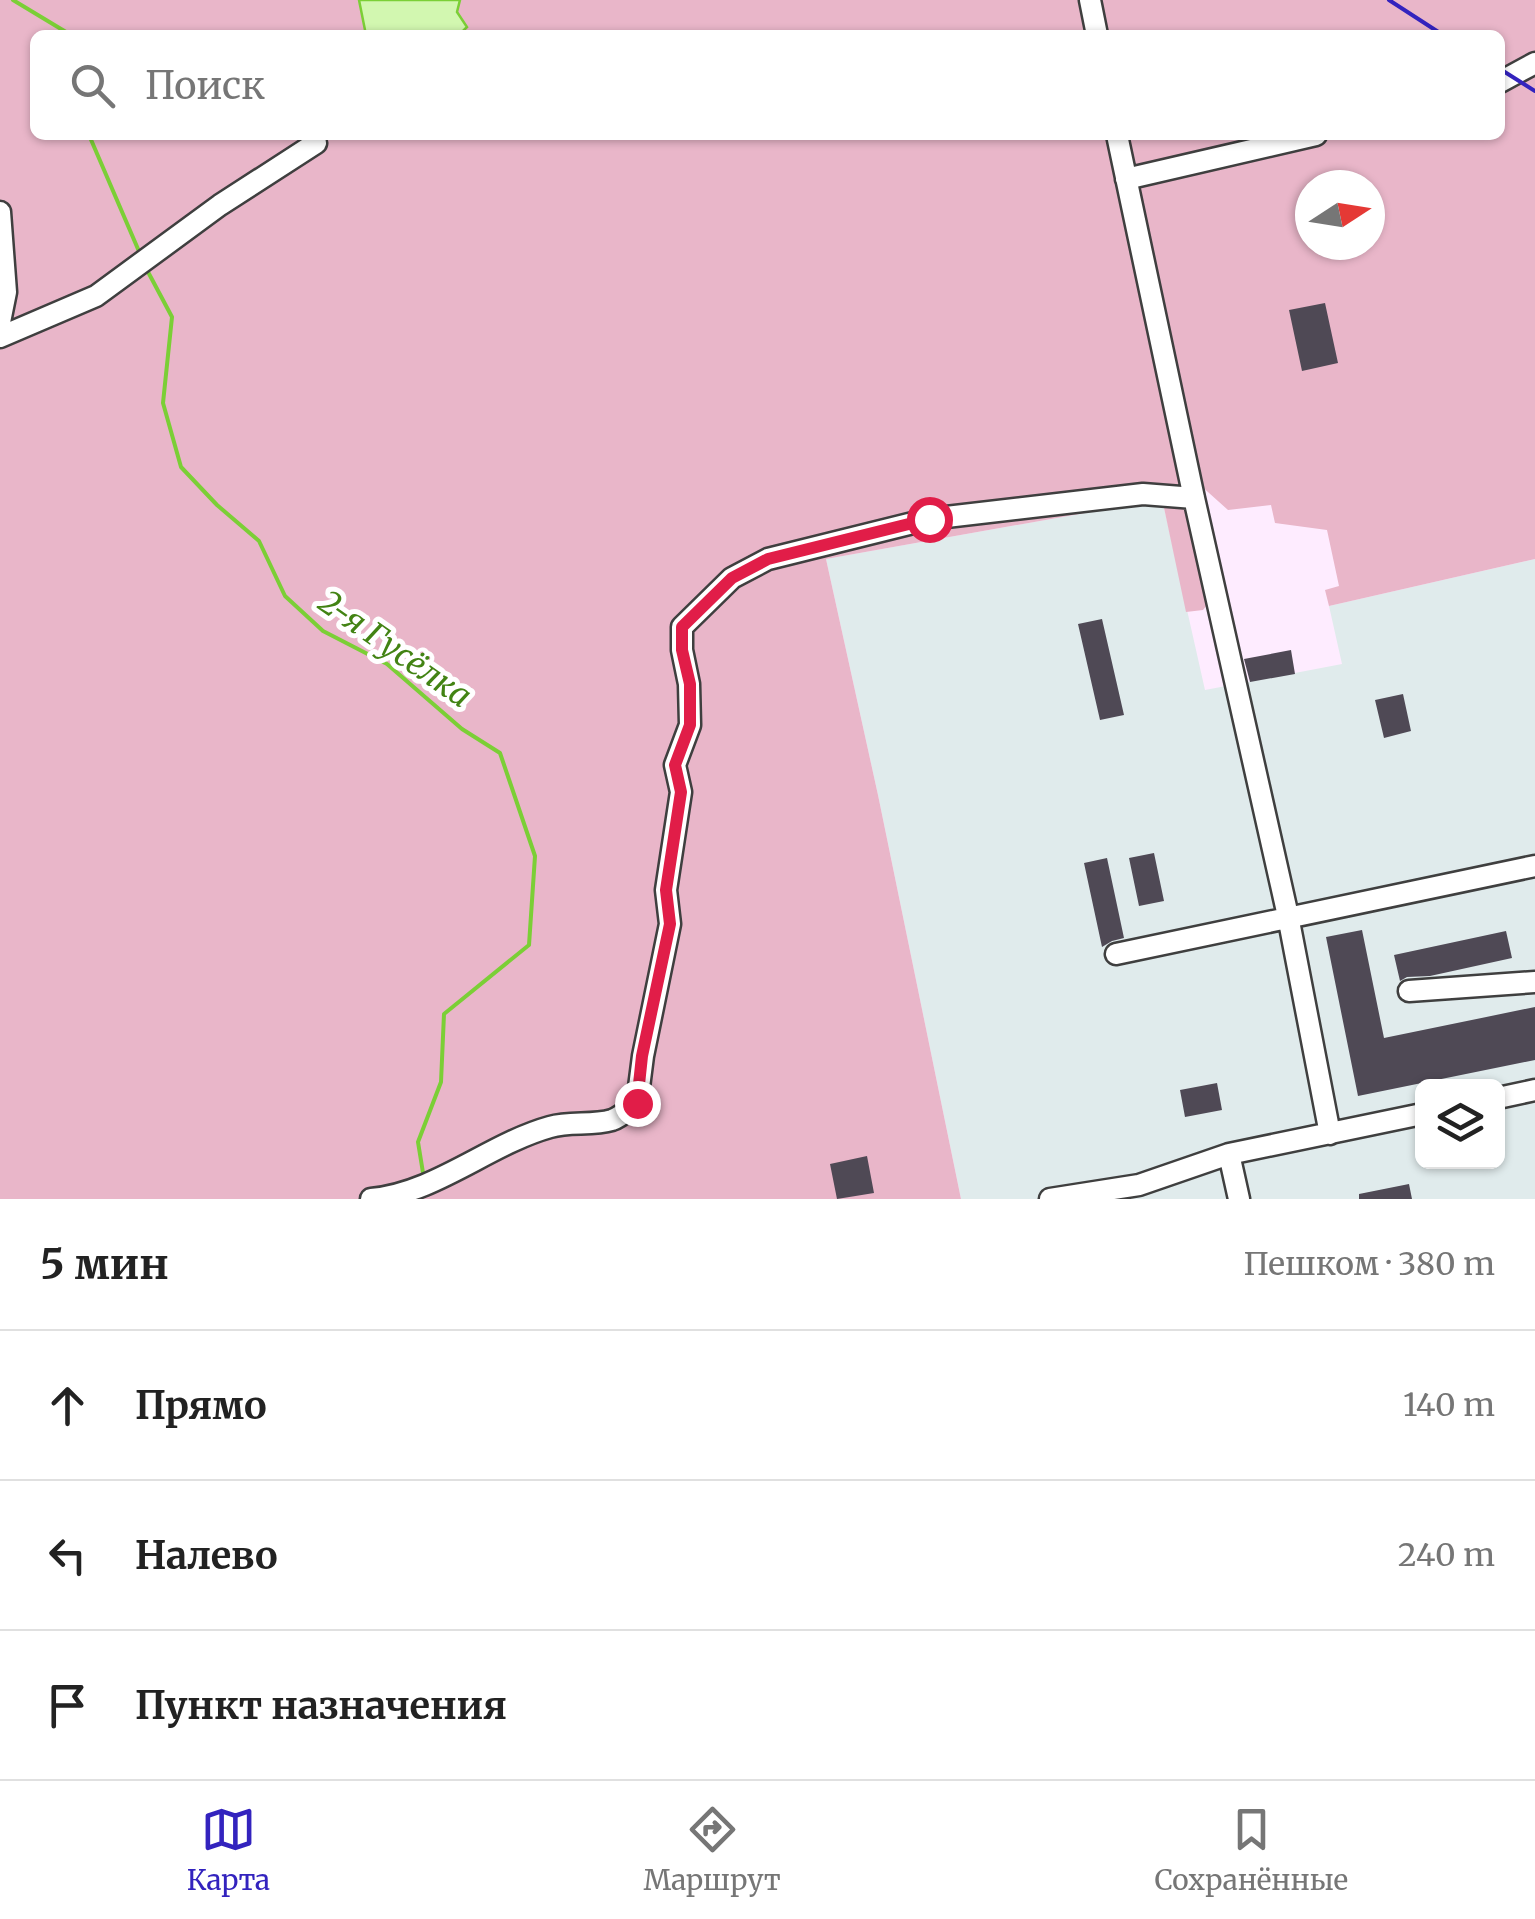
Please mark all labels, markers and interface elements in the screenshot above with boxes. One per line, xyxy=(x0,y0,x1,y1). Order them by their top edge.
search box xyxy=(30,30,1505,140)
icon: search xyxy=(65,58,120,113)
text: Поиск xyxy=(145,62,265,109)
north arrow xyxy=(1295,170,1385,260)
route start xyxy=(907,497,953,543)
water label: 2-я Гусёлка xyxy=(310,581,479,716)
map controls xyxy=(1415,1079,1505,1169)
button: layers xyxy=(1415,1079,1505,1169)
route end xyxy=(615,1081,661,1127)
text: 5 мин xyxy=(40,1238,169,1290)
text: Пешком · 380 m xyxy=(1244,1244,1495,1284)
icon: ahead xyxy=(40,1378,95,1433)
text: Прямо xyxy=(135,1382,267,1429)
text: 140 m xyxy=(1403,1385,1495,1425)
icon: left xyxy=(40,1528,95,1583)
text: Налево xyxy=(135,1532,278,1579)
text: 240 m xyxy=(1398,1535,1495,1575)
icon: arrive xyxy=(40,1678,95,1733)
text: Пункт назначения xyxy=(135,1682,507,1729)
tab: Карта xyxy=(187,1802,270,1898)
tab: Маршрут xyxy=(644,1802,781,1898)
tab: Сохранённые xyxy=(1154,1802,1348,1898)

